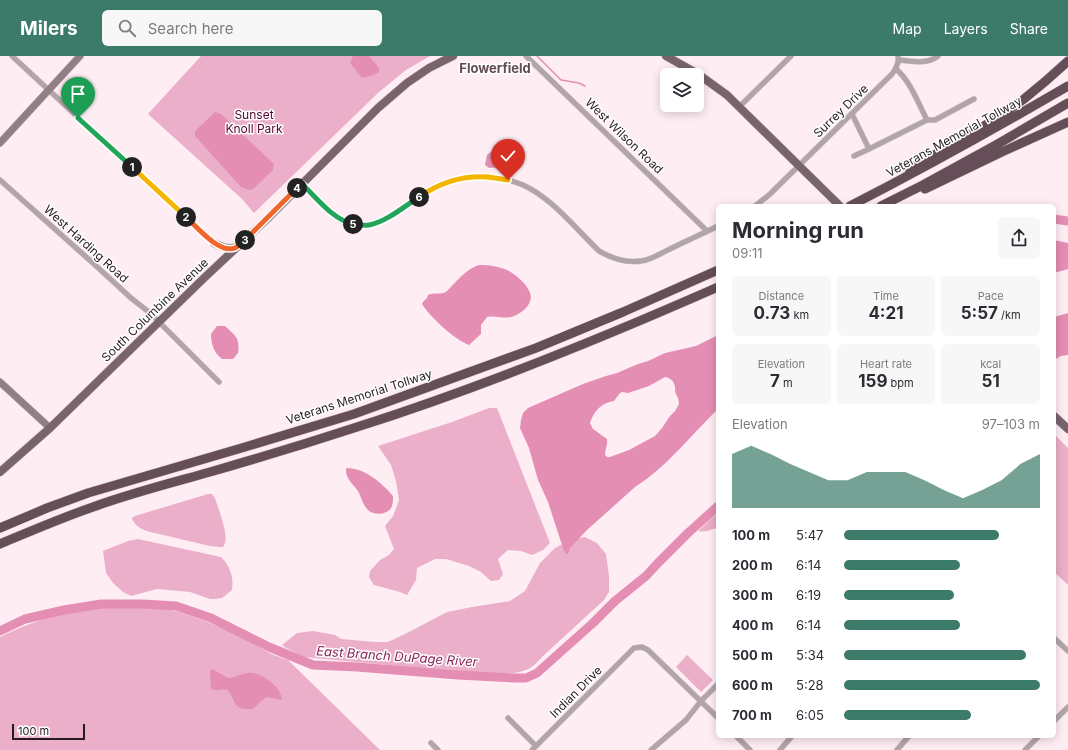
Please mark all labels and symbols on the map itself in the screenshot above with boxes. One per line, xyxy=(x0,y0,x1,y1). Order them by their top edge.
district label: Flowerfield xyxy=(459,60,531,76)
pin xyxy=(61,77,95,118)
street label: Surrey Drive xyxy=(810,81,871,141)
street label: Veterans Memorial Tollway xyxy=(883,93,1024,180)
street label: West Wilson Road xyxy=(582,95,666,177)
park label: Sunset Knoll Park xyxy=(225,107,283,136)
pin xyxy=(491,139,525,180)
pin: 1 xyxy=(122,157,142,177)
pin: 4 xyxy=(287,178,307,198)
pin: 6 xyxy=(409,187,429,207)
street label: West Harding Road xyxy=(41,202,132,286)
pin: 2 xyxy=(176,207,196,227)
pin: 5 xyxy=(343,214,363,234)
pin: 3 xyxy=(235,230,255,250)
street label: South Columbine Avenue xyxy=(98,255,211,365)
street label: Veterans Memorial Tollway xyxy=(284,366,434,427)
water label: East Branch DuPage River xyxy=(316,642,479,670)
street label: Indian Drive xyxy=(546,662,605,721)
scale bar xyxy=(12,722,85,741)

